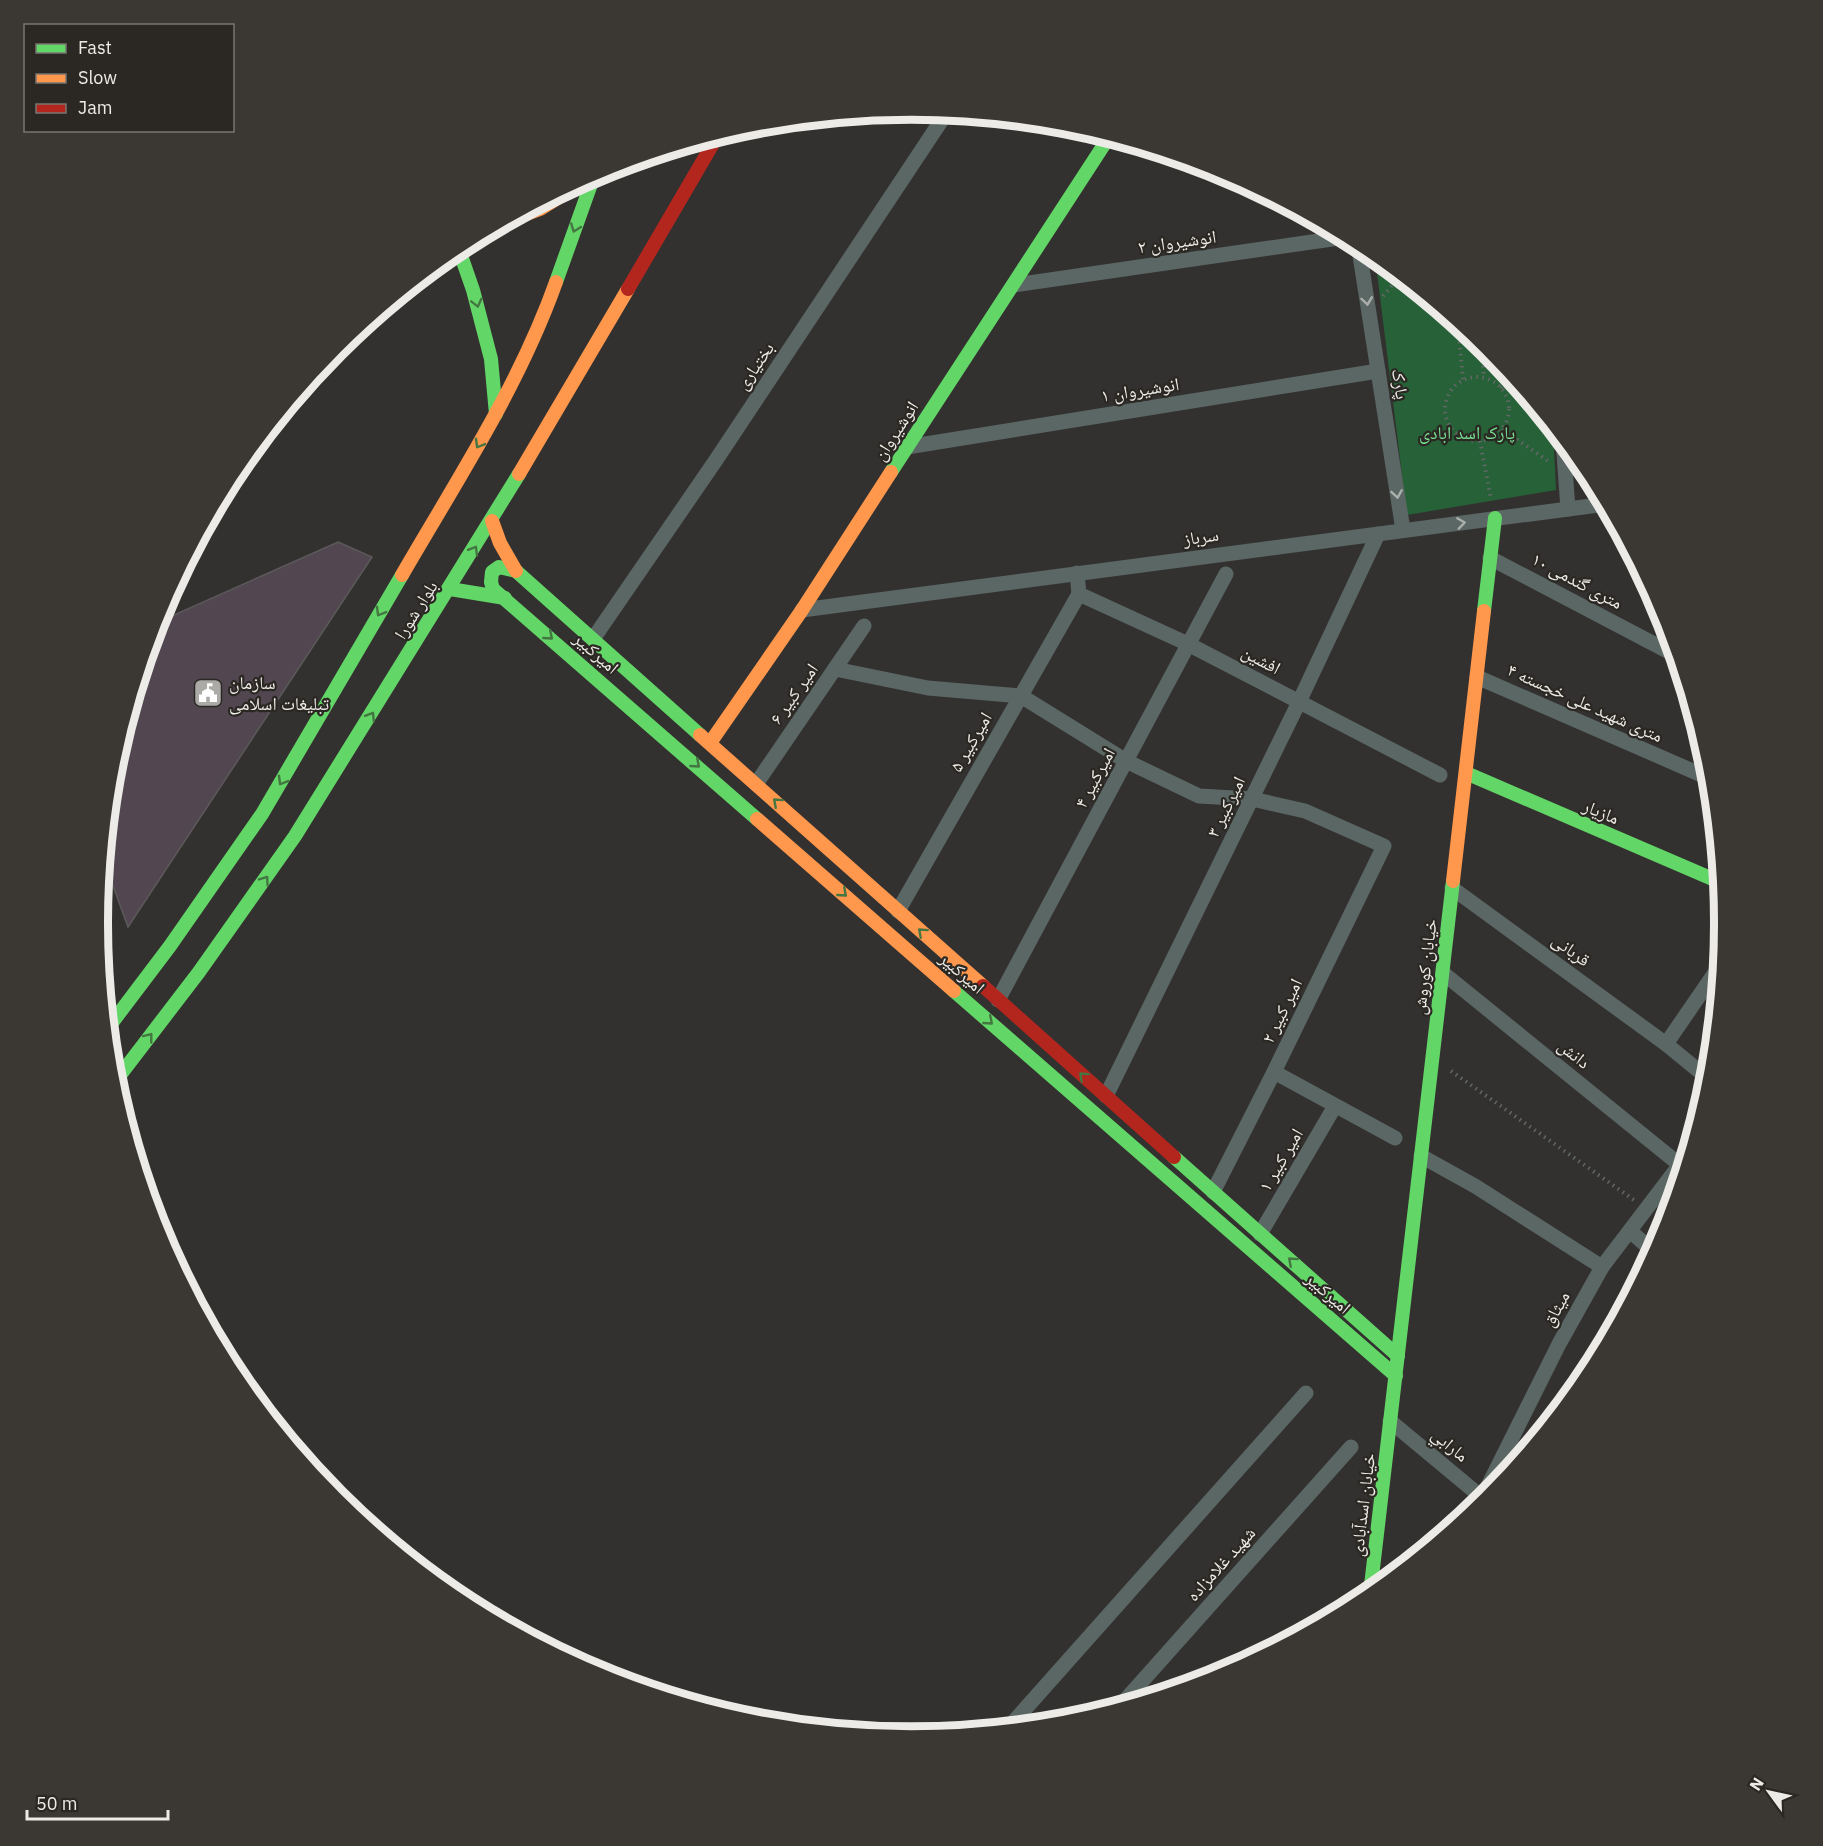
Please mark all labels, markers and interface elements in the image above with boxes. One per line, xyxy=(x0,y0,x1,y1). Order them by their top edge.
legend xyxy=(24,24,234,132)
text: Fast xyxy=(78,36,112,59)
text: Slow xyxy=(78,66,117,89)
text: Jam xyxy=(78,96,113,119)
one-way arrow xyxy=(569,222,582,233)
street label: انوشیروان ۲ xyxy=(1136,225,1218,258)
one-way arrow xyxy=(469,297,482,307)
one-way arrow xyxy=(1360,297,1372,306)
street label: بختیاری xyxy=(730,337,779,394)
street label: پارک xyxy=(1387,367,1414,401)
street label: انوشیروان ۱ xyxy=(1099,372,1181,407)
street label: انوشیروان xyxy=(868,397,923,465)
park label: پارک اسد ابادی xyxy=(1419,421,1515,444)
one-way arrow xyxy=(474,438,486,448)
one-way arrow xyxy=(1391,489,1403,498)
one-way arrow xyxy=(1456,517,1466,529)
street label: سرباز xyxy=(1181,523,1220,551)
one-way arrow xyxy=(466,546,477,557)
street label: ۱۰ متری گندمی xyxy=(1528,547,1627,614)
street label: بلوار شورا xyxy=(389,576,443,643)
one-way arrow xyxy=(376,606,387,616)
street label: امیرکبیر xyxy=(568,626,624,679)
one-way arrow xyxy=(542,629,553,640)
street label: افشین xyxy=(1238,640,1285,679)
street label: ۴ متری شهید علی خجسته xyxy=(1504,658,1667,747)
street label: امیر کبیر ۶ xyxy=(764,659,823,729)
place label: سازمان تبلیغات اسلامی xyxy=(229,671,329,715)
public building icon: سازمان تبلیغات اسلامی xyxy=(192,677,224,709)
street label: امیرکبیر ۵ xyxy=(944,708,997,776)
one-way arrow xyxy=(363,712,375,722)
street label: امیرکبیر ۴ xyxy=(1069,744,1120,812)
one-way arrow xyxy=(689,757,700,768)
street label: امیرکبیر ۳ xyxy=(1201,772,1250,841)
one-way arrow xyxy=(277,775,289,785)
street label: مازیار xyxy=(1579,793,1623,829)
one-way arrow xyxy=(773,798,784,809)
one-way arrow xyxy=(258,875,269,886)
one-way arrow xyxy=(836,886,847,897)
street label: خیابان کوروش xyxy=(1407,918,1442,1016)
one-way arrow xyxy=(918,928,929,939)
street label: قربانی xyxy=(1548,928,1595,971)
street label: امیرکبیر xyxy=(934,946,990,999)
street label: امیر کبیر ۲ xyxy=(1256,975,1307,1047)
one-way arrow xyxy=(983,1014,993,1025)
one-way arrow xyxy=(142,1033,153,1044)
street label: دانش xyxy=(1553,1034,1595,1074)
one-way arrow xyxy=(1079,1072,1090,1083)
street label: امیر کبیر ۱ xyxy=(1253,1124,1308,1196)
one-way arrow xyxy=(1288,1257,1298,1268)
street label: امیرکبیر xyxy=(1300,1266,1356,1319)
street label: میثاق xyxy=(1536,1287,1575,1331)
street label: مارابي xyxy=(1425,1423,1474,1469)
street label: خیابان اسدآبادی xyxy=(1345,1452,1380,1558)
street label: شهید غلامزاده xyxy=(1181,1522,1260,1606)
north arrow xyxy=(1739,1762,1799,1822)
text: N xyxy=(1745,1774,1768,1794)
scale bar xyxy=(27,1783,168,1821)
text: 50 m xyxy=(36,1792,78,1815)

